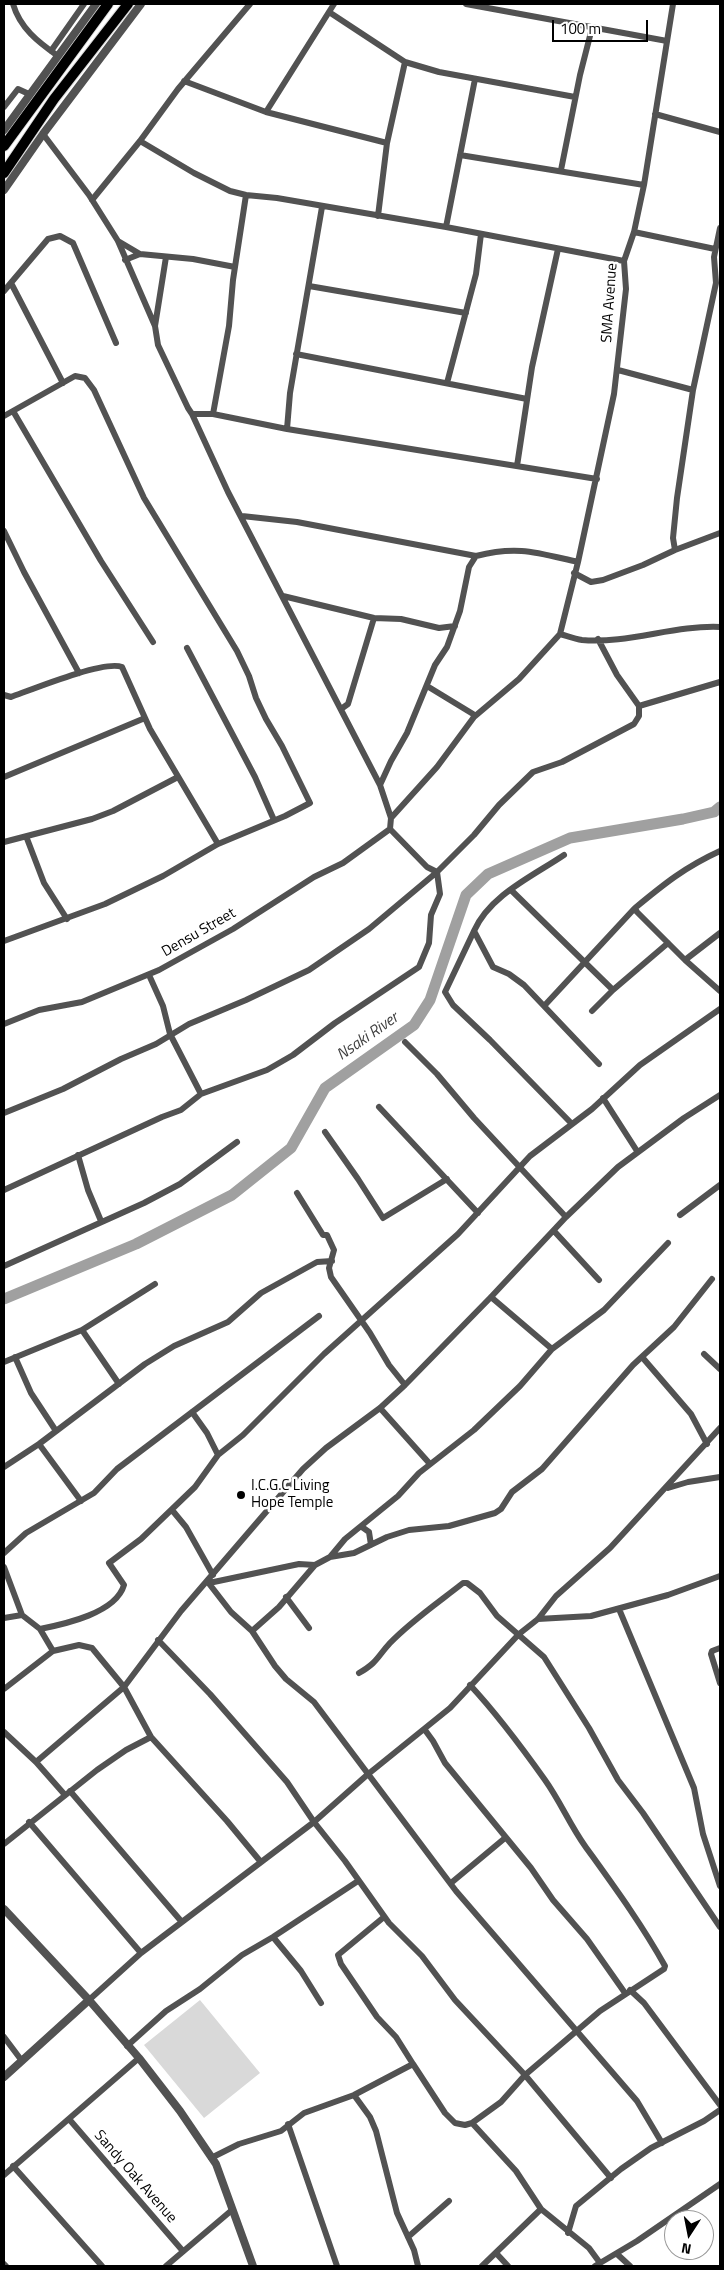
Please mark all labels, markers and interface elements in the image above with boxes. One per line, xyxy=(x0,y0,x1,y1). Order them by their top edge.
scale bar xyxy=(554,10,650,42)
text: 100 m xyxy=(560,17,601,40)
street label: SMA Avenue xyxy=(598,263,622,343)
street label: Densu Street xyxy=(159,905,239,961)
water label: Nsaki River xyxy=(334,1009,402,1065)
place label: I.C.G.C Living Hope Temple xyxy=(251,1477,333,1512)
marker: I.C.G.C Living Hope Temple xyxy=(235,1489,247,1501)
street label: Sandy Oak Avenue xyxy=(90,2127,180,2227)
north arrow xyxy=(664,2210,714,2260)
text: N xyxy=(679,2238,693,2260)

